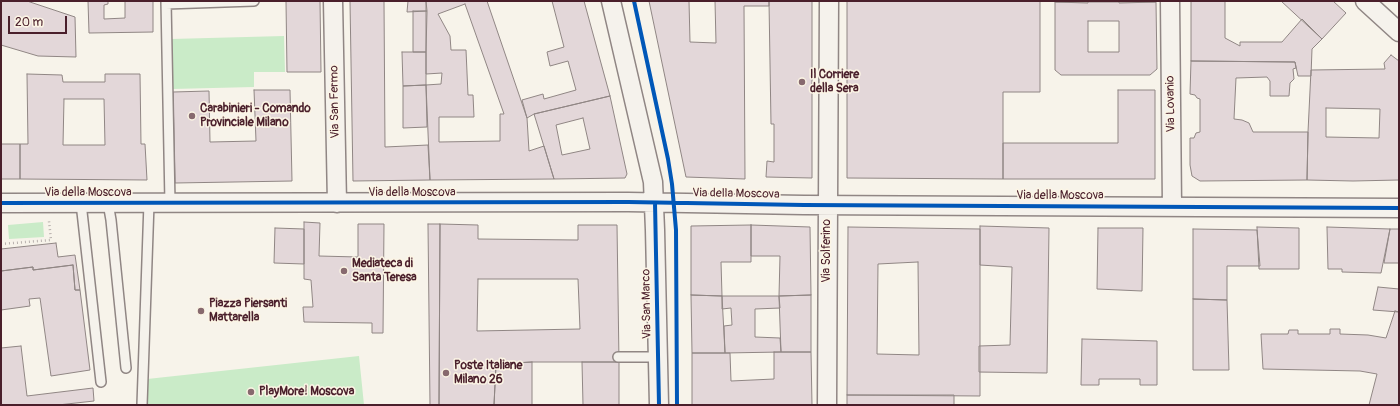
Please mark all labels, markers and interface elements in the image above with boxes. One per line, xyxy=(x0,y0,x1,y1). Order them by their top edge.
scale bar xyxy=(10,8,69,34)
text: 20 m xyxy=(15,15,43,30)
street label: Via San Fermo xyxy=(327,65,343,139)
place label: Il Corriere della Sera xyxy=(810,68,859,96)
street label: Via Lovanio xyxy=(1163,76,1179,132)
marker: Il Corriere della Sera xyxy=(797,77,807,87)
place label: Carabinieri - Comando Provinciale Milano xyxy=(200,102,311,130)
marker: Carabinieri - Comando Provinciale Milano xyxy=(187,111,197,121)
street label: Via della Moscova xyxy=(44,186,132,200)
street label: Via della Moscova xyxy=(368,186,456,200)
street label: Via della Moscova xyxy=(692,186,780,202)
street label: Via della Moscova xyxy=(1016,189,1104,203)
street label: Via Solferino xyxy=(820,219,834,283)
place label: Mediateca di Santa Teresa xyxy=(352,257,417,285)
marker: Mediateca di Santa Teresa xyxy=(339,266,349,276)
street label: Via San Marco xyxy=(639,269,655,339)
place label: Piazza Piersanti Mattarella xyxy=(209,297,287,325)
marker: Piazza Piersanti Mattarella xyxy=(196,306,206,316)
place label: Poste Italiane Milano 26 xyxy=(454,359,523,387)
marker: Poste Italiane Milano 26 xyxy=(441,368,451,378)
place label: PlayMore! Moscova xyxy=(259,385,354,399)
marker: PlayMore! Moscova xyxy=(246,387,256,397)

